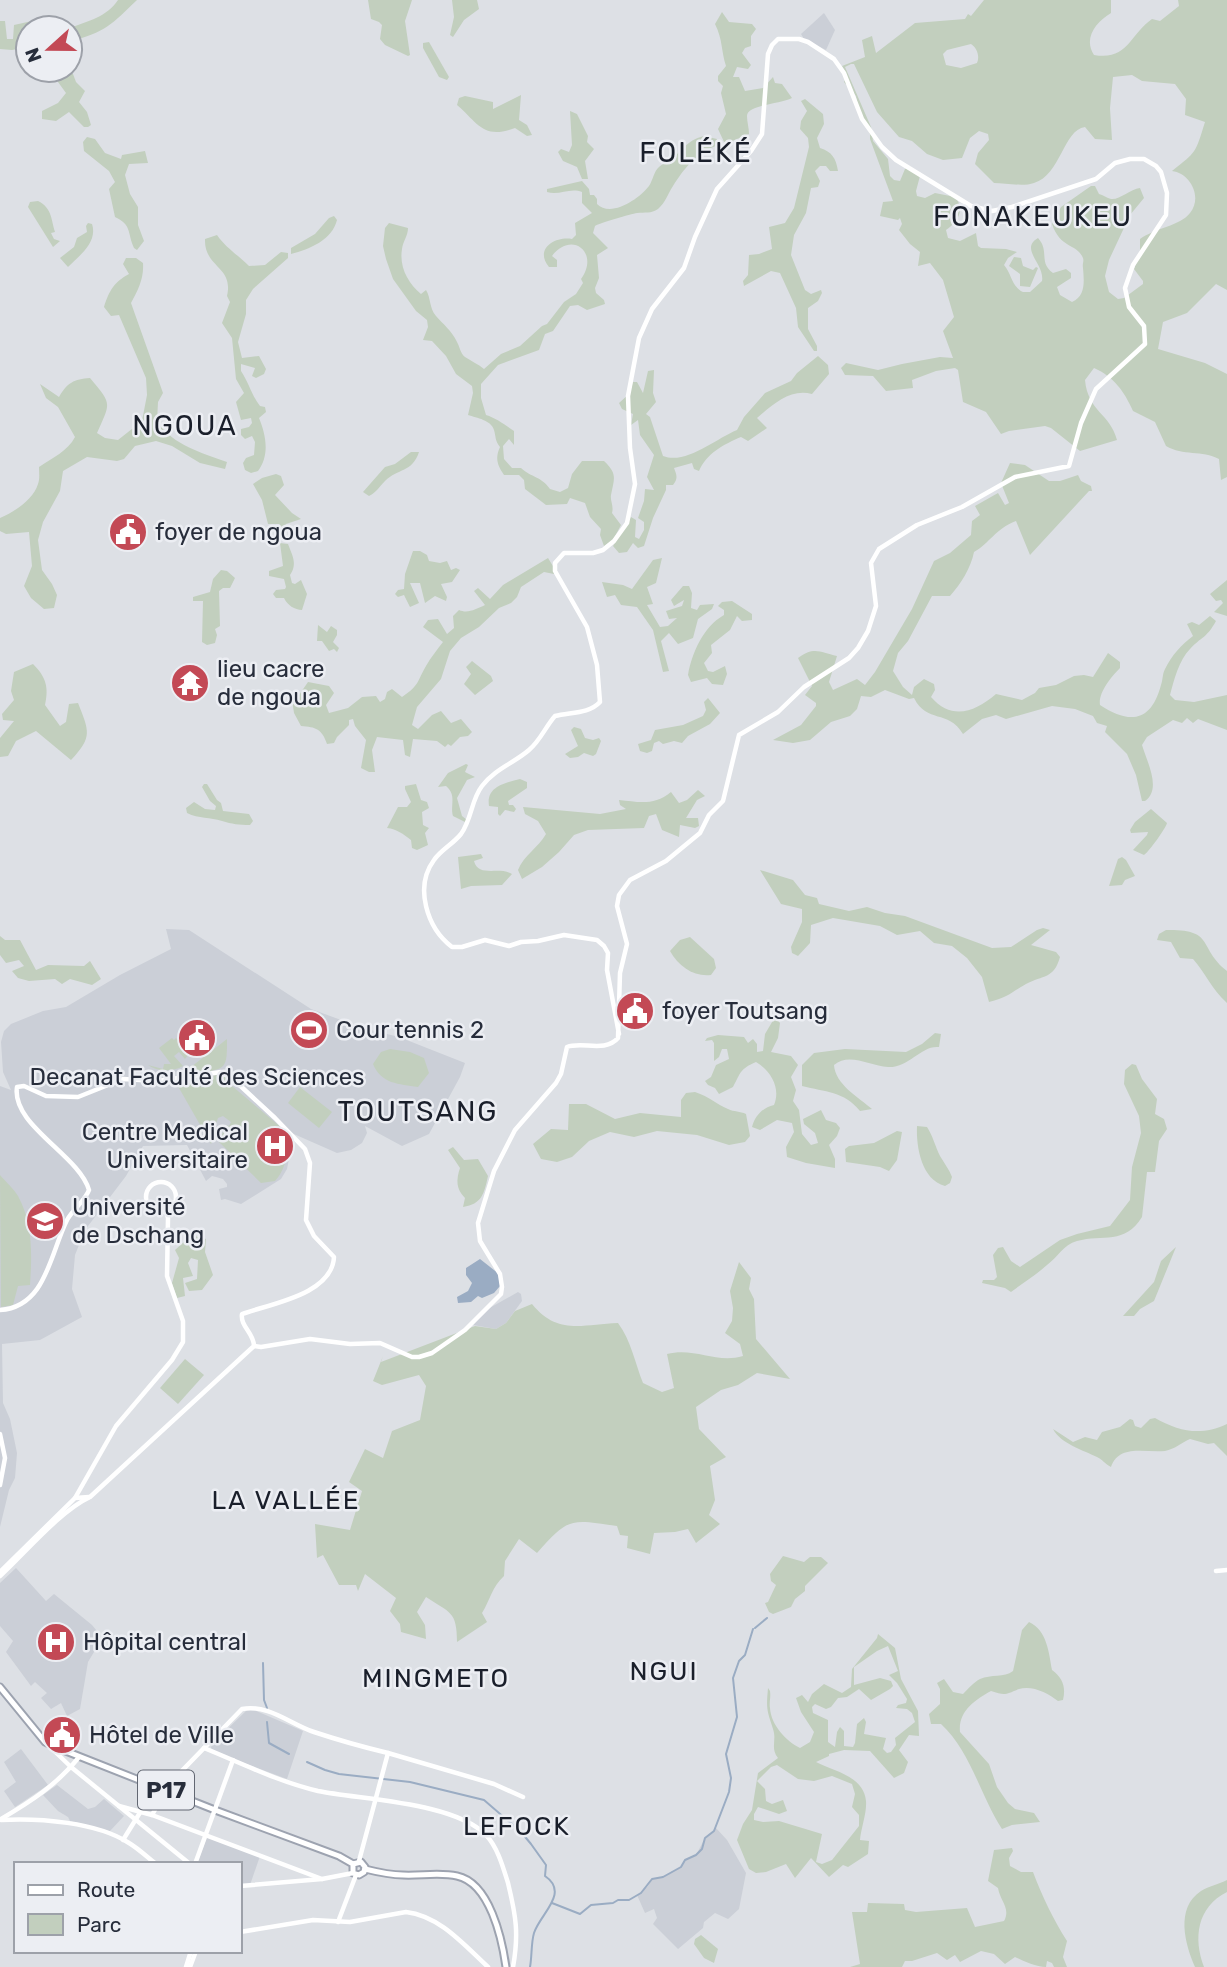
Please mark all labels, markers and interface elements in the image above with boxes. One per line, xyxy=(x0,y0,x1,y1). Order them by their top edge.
north arrow xyxy=(14,14,84,84)
text: N xyxy=(20,44,47,65)
district label: FOLÉKÉ xyxy=(639,136,753,169)
district label: FONAKEUKEU xyxy=(933,200,1133,233)
district label: NGOUA xyxy=(132,409,238,442)
public building icon: foyer de ngoua xyxy=(107,511,149,553)
place label: foyer de ngoua xyxy=(155,518,322,546)
place label: lieu cacre de ngoua xyxy=(217,655,324,711)
temple icon: lieu cacre de ngoua xyxy=(169,662,211,704)
public building icon: foyer Toutsang xyxy=(614,990,656,1032)
place label: foyer Toutsang xyxy=(662,997,828,1025)
sports icon: Cour tennis 2 xyxy=(288,1009,330,1051)
place label: Cour tennis 2 xyxy=(336,1016,484,1044)
public building icon: Decanat Faculté des Sciences xyxy=(176,1017,218,1059)
place label: Decanat Faculté des Sciences xyxy=(30,1063,364,1091)
district label: TOUTSANG xyxy=(338,1095,498,1128)
place label: Centre Medical Universitaire xyxy=(82,1118,248,1174)
hospital icon: Centre Medical Universitaire xyxy=(254,1125,296,1167)
place label: Université de Dschang xyxy=(72,1193,204,1249)
school or university icon: Université de Dschang xyxy=(24,1200,66,1242)
district label: LA VALLÉE xyxy=(211,1485,361,1516)
hospital icon: Hôpital central xyxy=(35,1621,77,1663)
place label: Hôpital central xyxy=(83,1628,247,1656)
district label: NGUI xyxy=(629,1656,699,1687)
district label: MINGMETO xyxy=(362,1663,510,1694)
public building icon: Hôtel de Ville xyxy=(41,1714,83,1756)
place label: Hôtel de Ville xyxy=(89,1721,234,1749)
road number: P17 xyxy=(138,1770,194,1810)
district label: LEFOCK xyxy=(463,1811,571,1842)
legend xyxy=(14,1862,242,1953)
text: Route xyxy=(77,1877,135,1902)
text: Parc xyxy=(77,1912,121,1937)

